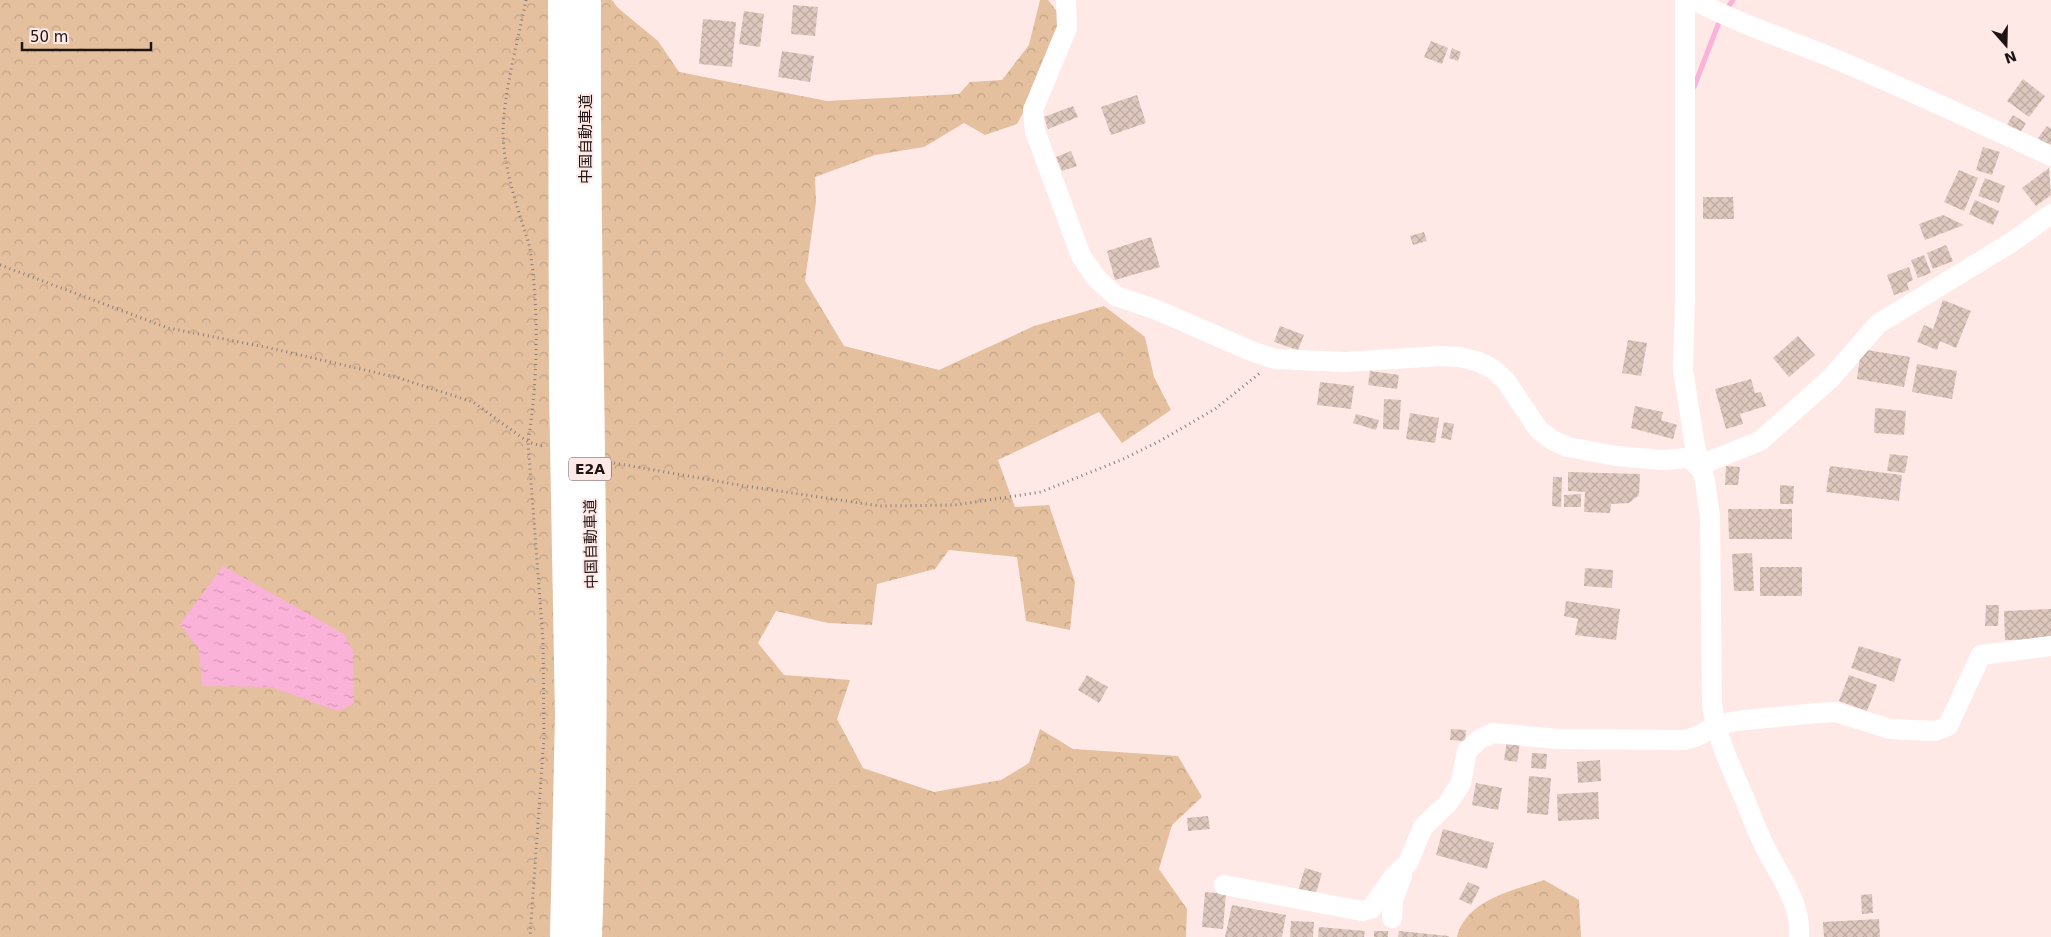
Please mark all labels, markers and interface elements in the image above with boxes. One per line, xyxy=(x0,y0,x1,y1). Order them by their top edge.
scale bar xyxy=(22,20,151,52)
north arrow xyxy=(1981,20,2031,70)
text: 50 m xyxy=(30,28,68,46)
text: N xyxy=(2002,48,2019,67)
street label: 中国自動車道 xyxy=(577,94,595,184)
road number: E2A xyxy=(569,458,611,480)
street label: 中国自動車道 xyxy=(581,499,601,589)

